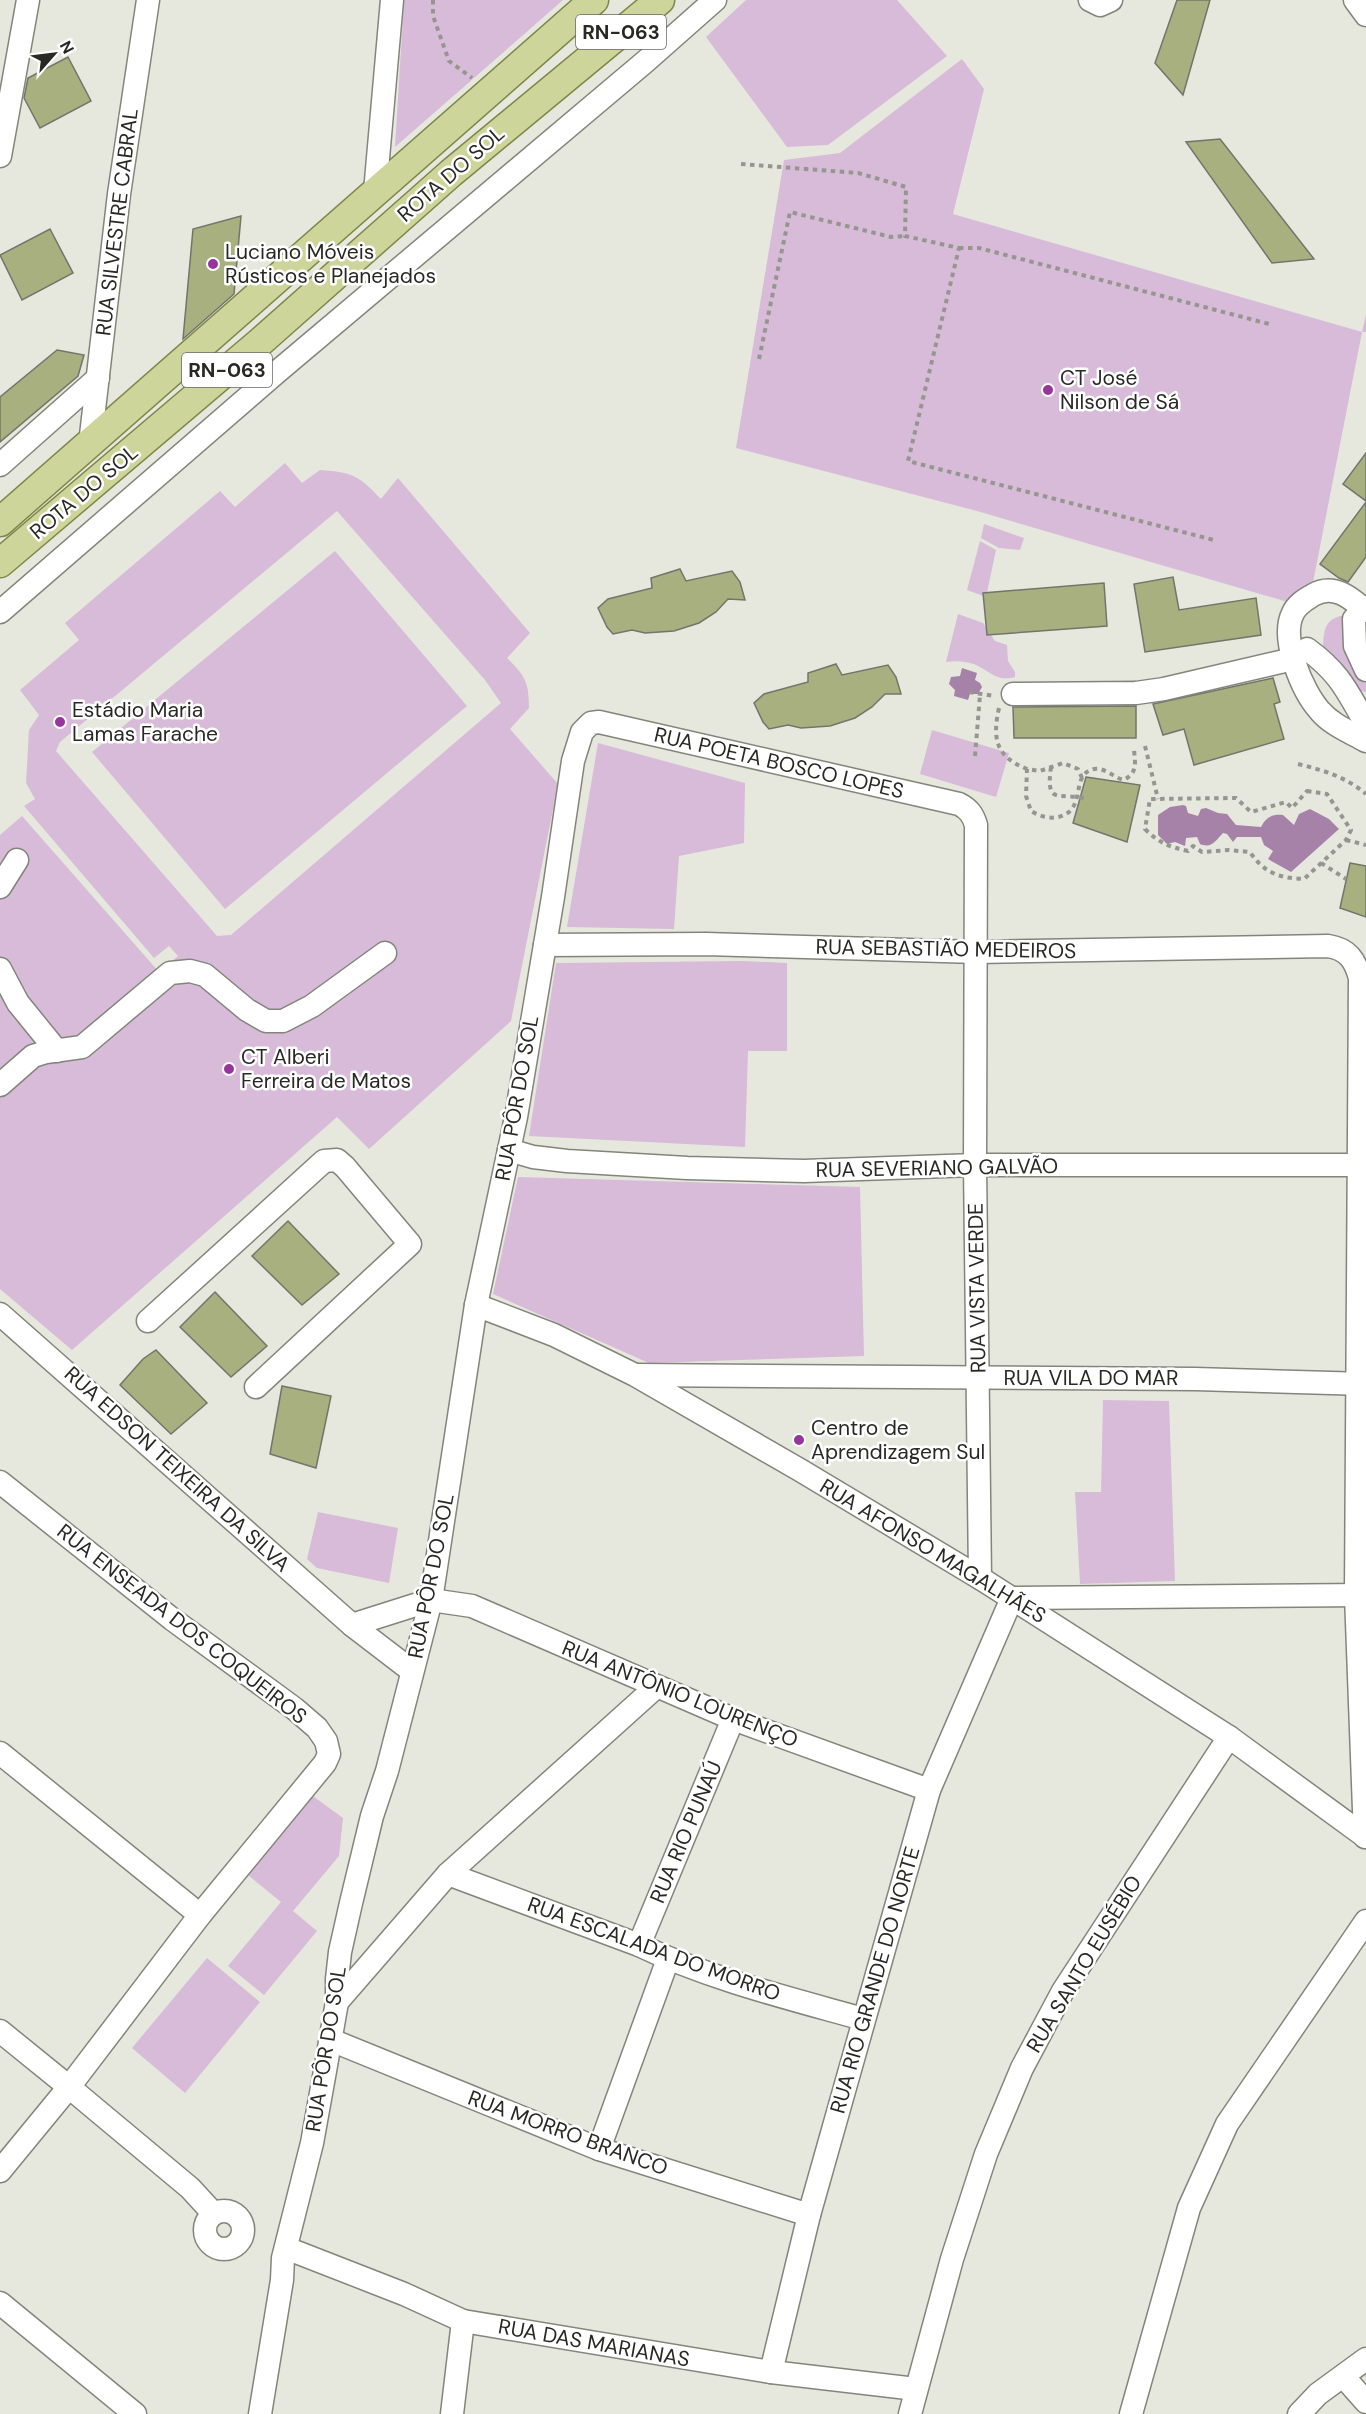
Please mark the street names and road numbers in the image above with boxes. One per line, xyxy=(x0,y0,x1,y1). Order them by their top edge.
road number: RN-063 xyxy=(576,15,666,49)
street label: RUA SILVESTRE CABRAL xyxy=(89,107,145,337)
street label: ROTA DO SOL xyxy=(391,120,511,228)
road number: RN-063 xyxy=(182,353,272,387)
street label: ROTA DO SOL xyxy=(24,438,144,546)
street label: RUA POETA BOSCO LOPES xyxy=(651,721,907,805)
street label: RUA SEBASTIÃO MEDEIROS xyxy=(815,933,1077,965)
street label: RUA PÔR DO SOL xyxy=(489,1013,545,1183)
street label: RUA SEVERIANO GALVÃO xyxy=(815,1152,1059,1184)
street label: RUA VISTA VERDE xyxy=(962,1203,992,1373)
street label: RUA EDSON TEIXEIRA DA SILVA xyxy=(58,1360,296,1578)
street label: RUA VILA DO MAR xyxy=(1003,1364,1179,1392)
street label: RUA AFONSO MAGALHÃES xyxy=(815,1472,1051,1630)
street label: RUA PÔR DO SOL xyxy=(401,1491,461,1661)
street label: RUA ENSEADA DOS COQUEIROS xyxy=(51,1518,313,1730)
street label: RUA ANTÔNIO LOURENÇO xyxy=(558,1634,802,1754)
street label: RUA RIO PUNAÚ xyxy=(643,1757,729,1907)
street label: RUA RIO GRANDE DO NORTE xyxy=(823,1843,927,2117)
street label: RUA SANTO EUSÉBIO xyxy=(1020,1870,1148,2058)
street label: RUA ESCALADA DO MORRO xyxy=(524,1890,784,2008)
street label: RUA PÔR DO SOL xyxy=(299,1964,353,2134)
street label: RUA MORRO BRANCO xyxy=(464,2084,672,2182)
street label: RUA DAS MARIANAS xyxy=(496,2312,692,2374)

